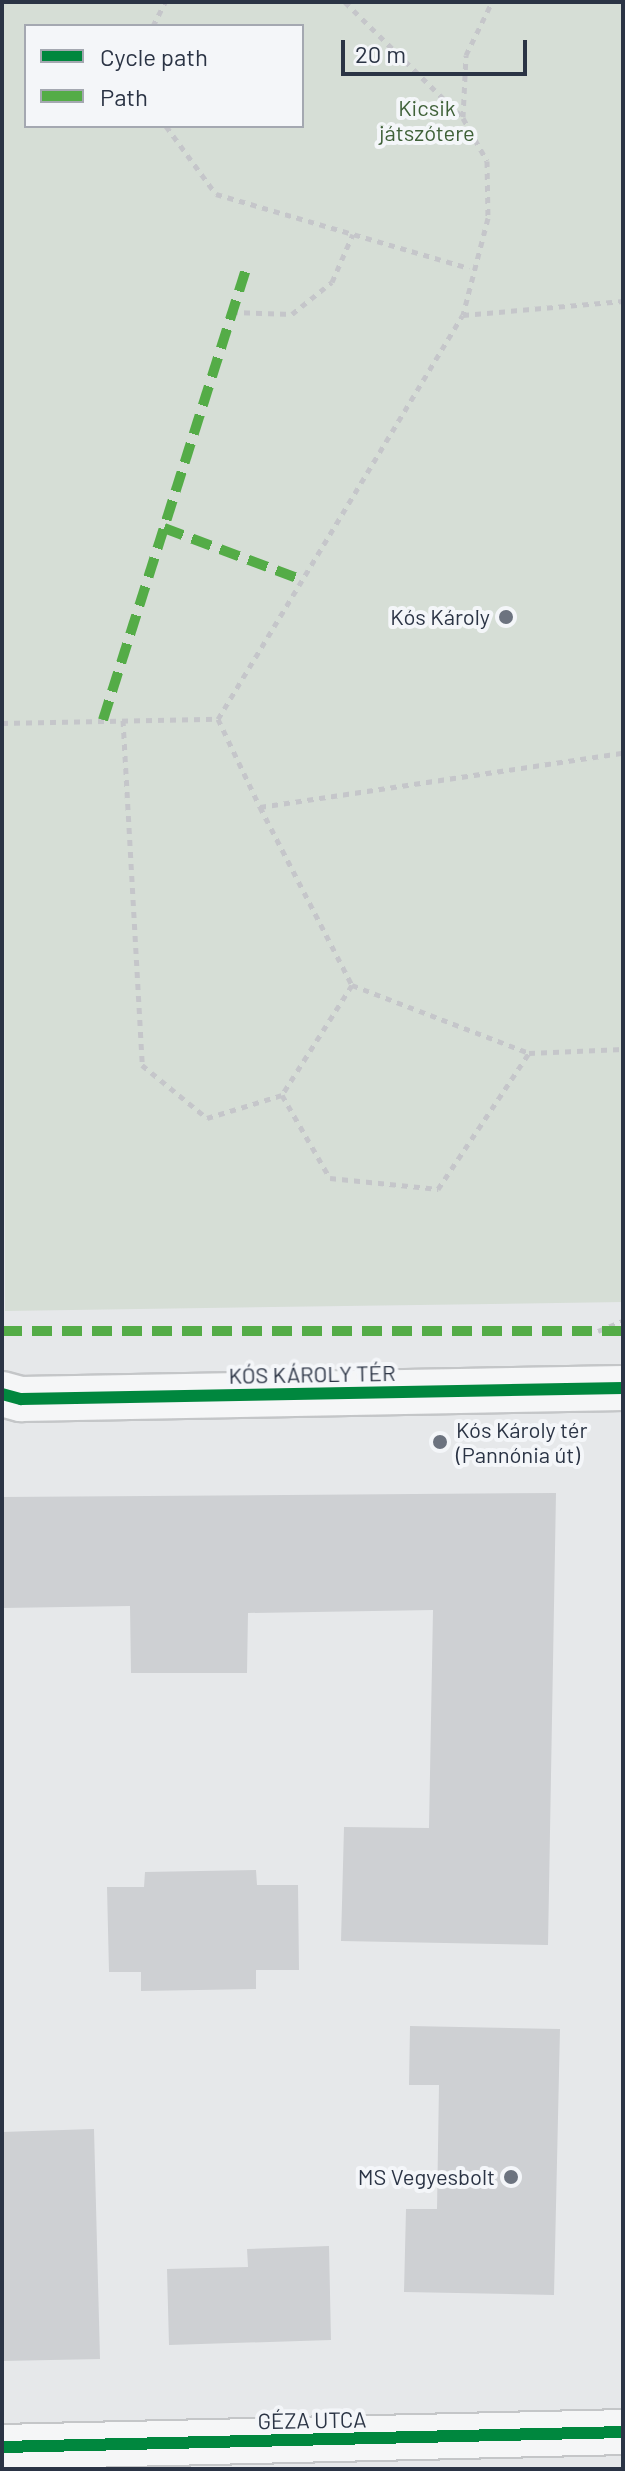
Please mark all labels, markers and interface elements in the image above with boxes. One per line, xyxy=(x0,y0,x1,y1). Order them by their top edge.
legend xyxy=(24,24,304,128)
scale bar xyxy=(345,24,531,74)
text: 20 m xyxy=(355,39,406,68)
text: Cycle path xyxy=(100,42,208,71)
text: Path xyxy=(100,82,148,111)
park label: Kicsik játszótere xyxy=(379,94,475,146)
place label: Kós Károly xyxy=(390,604,490,630)
marker: Kós Károly xyxy=(497,608,515,626)
street label: KÓS KÁROLY TÉR xyxy=(228,1359,396,1389)
place label: Kós Károly tér (Pannónia út) xyxy=(456,1416,587,1468)
marker: Kós Károly tér (Pannónia út) xyxy=(431,1433,449,1451)
place label: MS Vegyesbolt xyxy=(358,2164,495,2190)
marker: MS Vegyesbolt xyxy=(502,2168,520,2186)
street label: GÉZA UTCA xyxy=(257,2406,367,2434)

